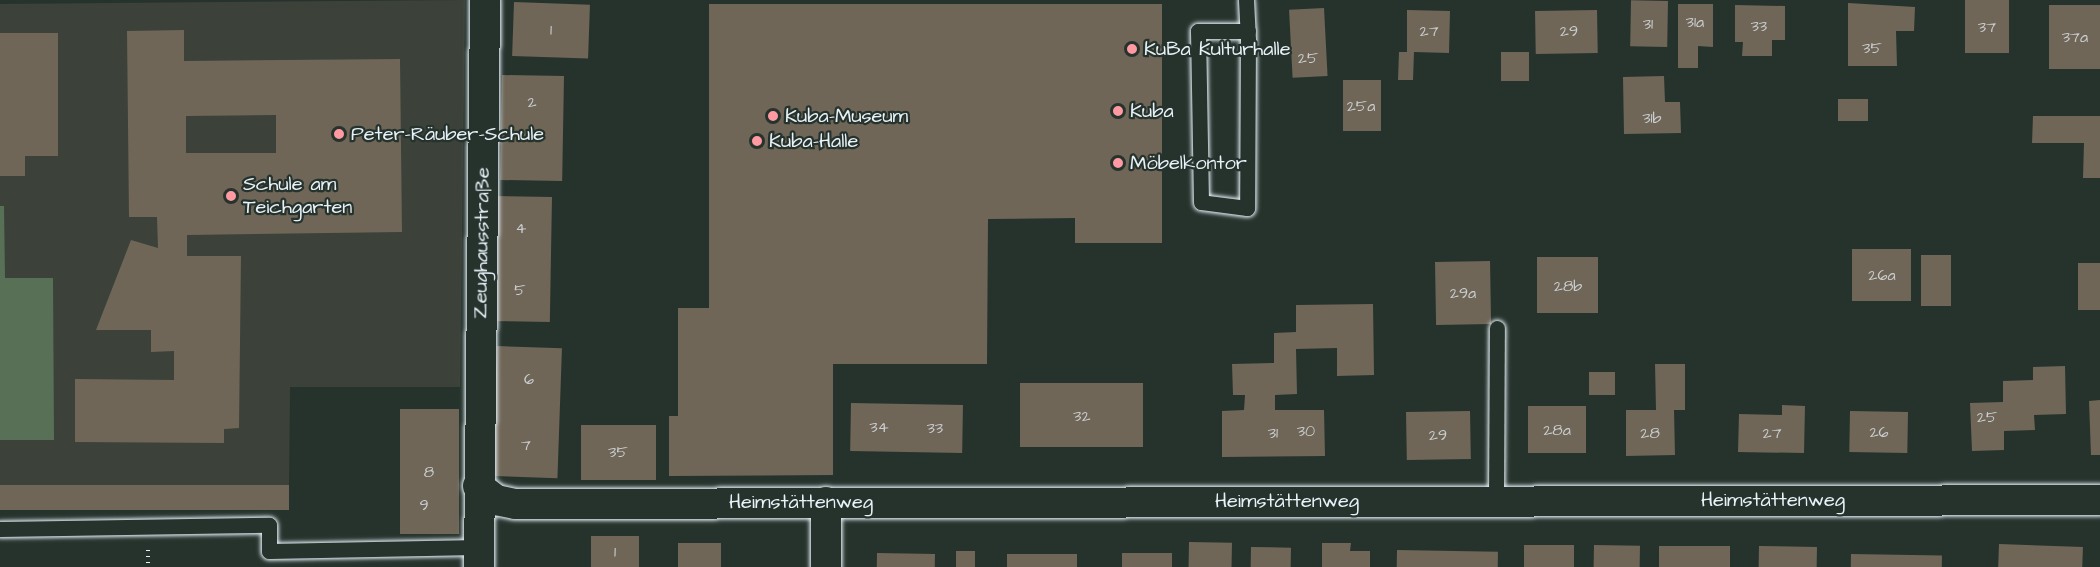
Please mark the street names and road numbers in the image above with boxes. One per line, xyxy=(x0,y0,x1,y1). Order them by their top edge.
street label: Zeughausstraße xyxy=(469,167,495,319)
street label: Heimstättenweg xyxy=(1701,488,1845,512)
street label: Heimstättenweg xyxy=(1215,489,1359,513)
street label: Heimstättenweg xyxy=(729,490,873,514)

